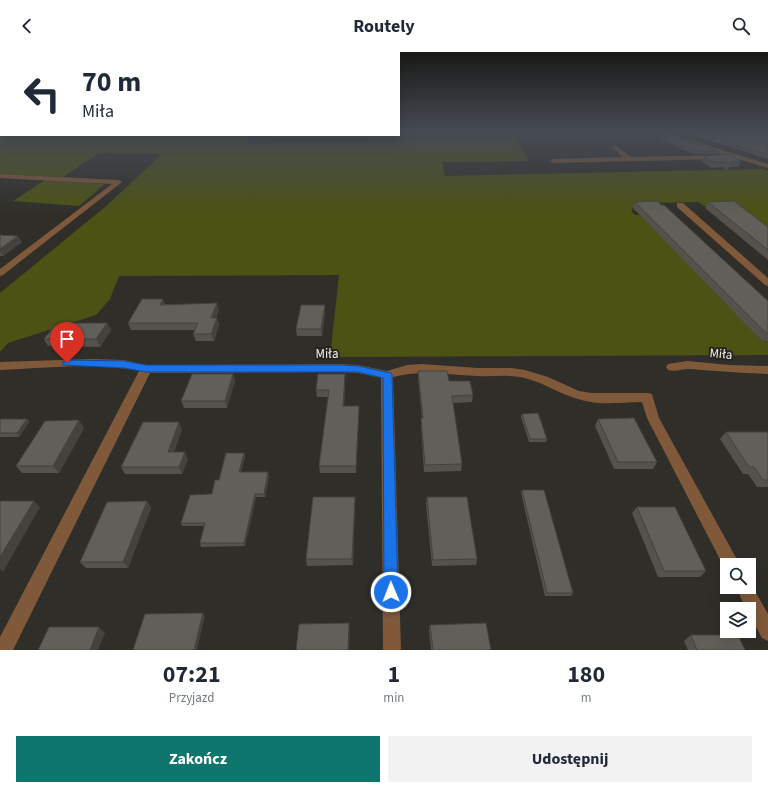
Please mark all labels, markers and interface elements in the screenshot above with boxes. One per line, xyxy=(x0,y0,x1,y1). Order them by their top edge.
text: Routely xyxy=(353,14,415,39)
icon: back xyxy=(16,15,38,37)
icon: search xyxy=(730,15,752,37)
text: 70 m xyxy=(82,62,141,102)
icon: left xyxy=(16,68,68,120)
text: Miła xyxy=(82,99,114,124)
pin xyxy=(50,322,84,363)
icon: arrive xyxy=(56,328,78,350)
street label: Miła xyxy=(709,344,733,364)
street label: Miła xyxy=(315,345,339,363)
map controls xyxy=(720,558,756,638)
button: search xyxy=(720,558,756,594)
position arrow xyxy=(370,571,412,613)
button: layers xyxy=(720,602,756,638)
text: 07:21 xyxy=(163,657,221,692)
text: 1 xyxy=(388,657,400,692)
text: 180 xyxy=(567,657,605,692)
text: Przyjazd xyxy=(169,689,214,707)
text: min xyxy=(383,689,404,707)
text: m xyxy=(581,689,592,707)
button: Zakończ xyxy=(16,736,380,782)
button: Udostępnij xyxy=(388,736,752,782)

